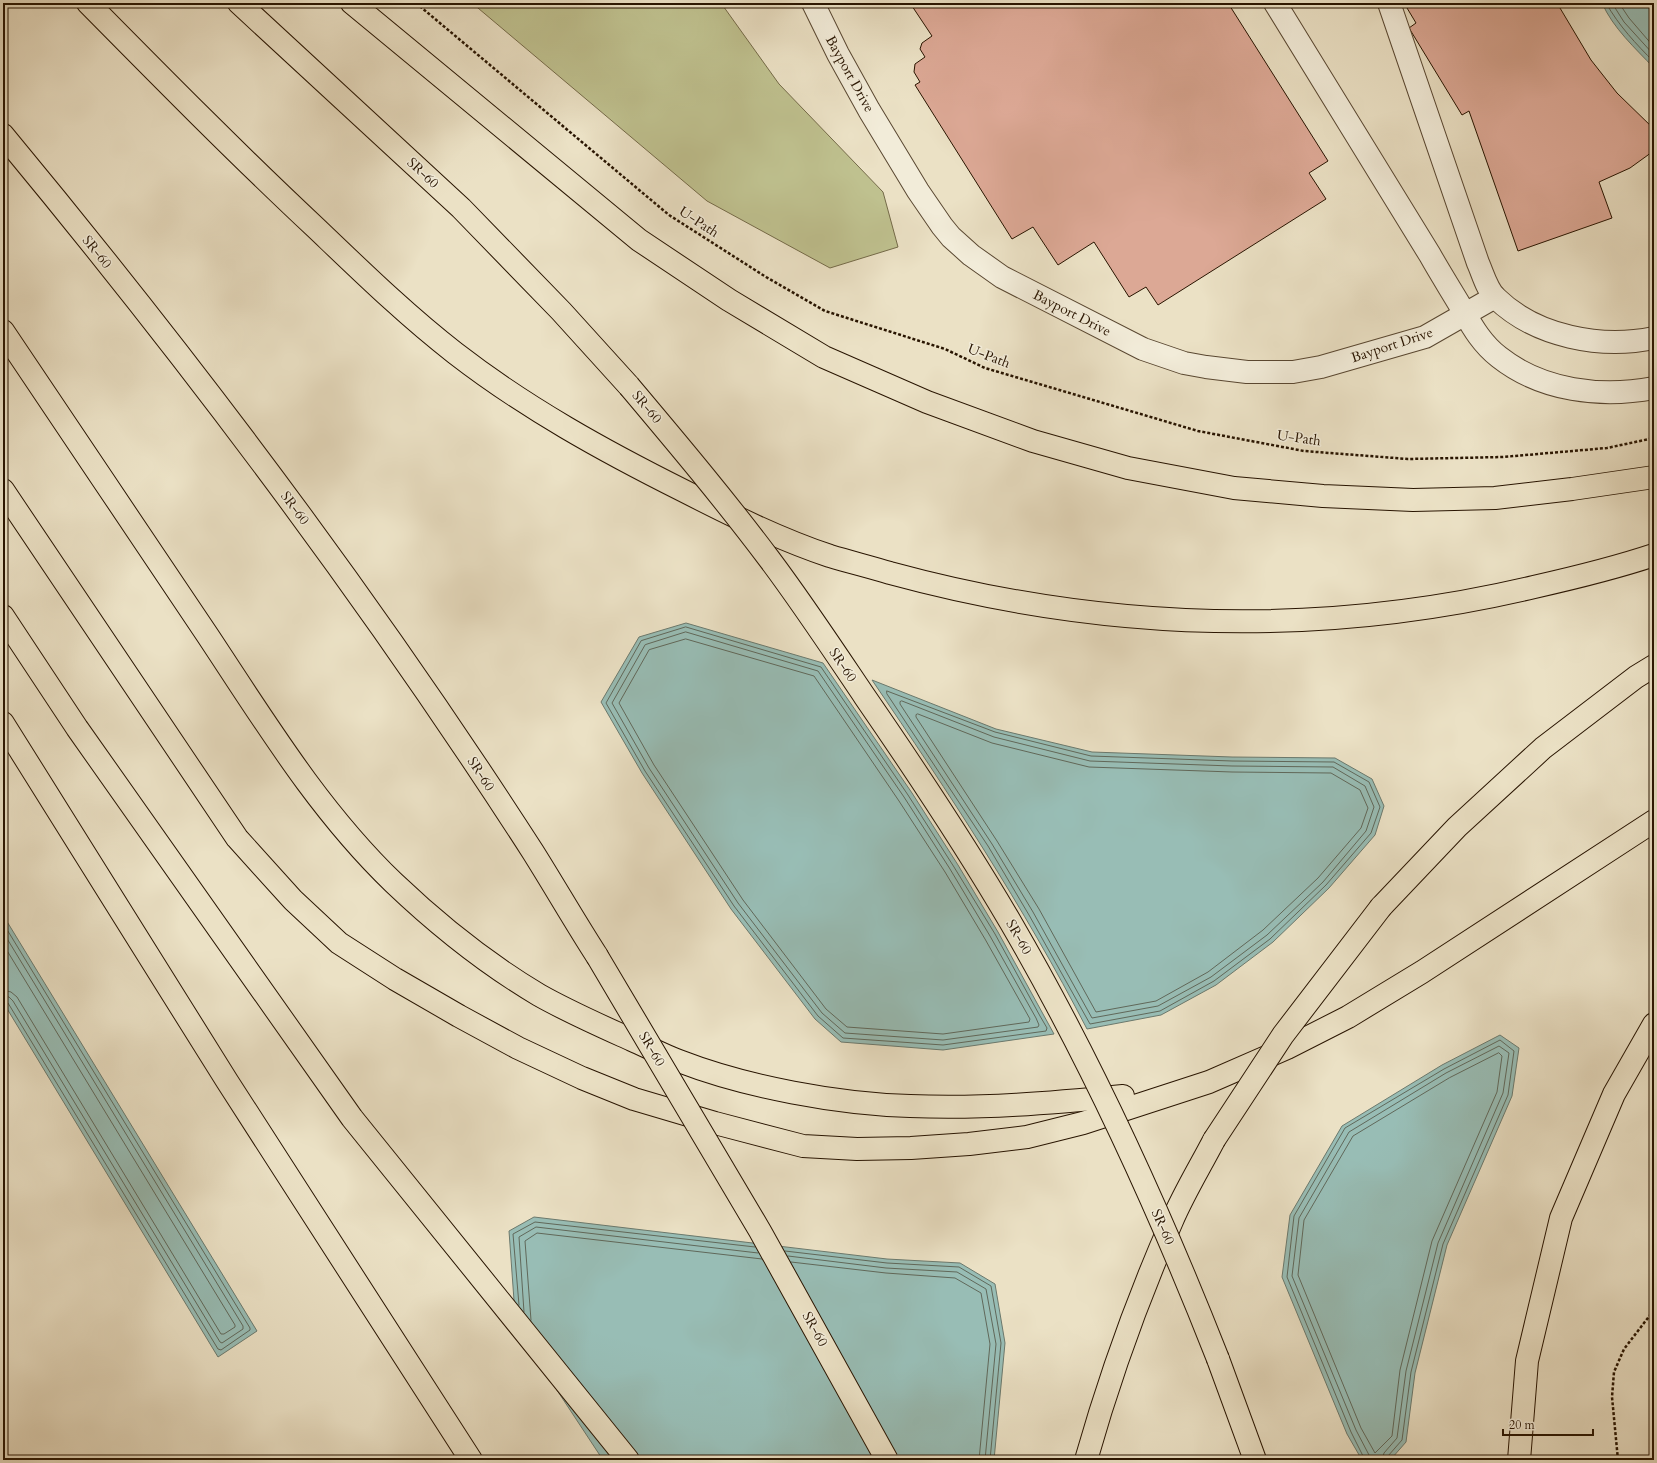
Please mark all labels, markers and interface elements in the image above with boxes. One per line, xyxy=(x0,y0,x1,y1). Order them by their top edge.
street label: Bayport Drive xyxy=(821,32,879,116)
street label: SR-60 xyxy=(403,153,443,193)
street label: U-Path xyxy=(675,202,723,242)
street label: SR-60 xyxy=(78,232,116,272)
street label: Bayport Drive xyxy=(1030,285,1114,341)
street label: Bayport Drive xyxy=(1349,323,1435,367)
street label: U-Path xyxy=(965,339,1013,373)
street label: SR-60 xyxy=(628,387,666,427)
street label: U-Path xyxy=(1276,426,1322,451)
street label: SR-60 xyxy=(276,487,314,529)
street label: SR-60 xyxy=(825,644,861,686)
street label: SR-60 xyxy=(463,753,499,795)
street label: SR-60 xyxy=(1001,916,1037,958)
street label: SR-60 xyxy=(634,1028,670,1070)
street label: SR-60 xyxy=(1147,1206,1179,1248)
street label: SR-60 xyxy=(798,1308,832,1350)
scale bar xyxy=(1503,1411,1593,1437)
text: 20 m xyxy=(1509,1417,1536,1433)

